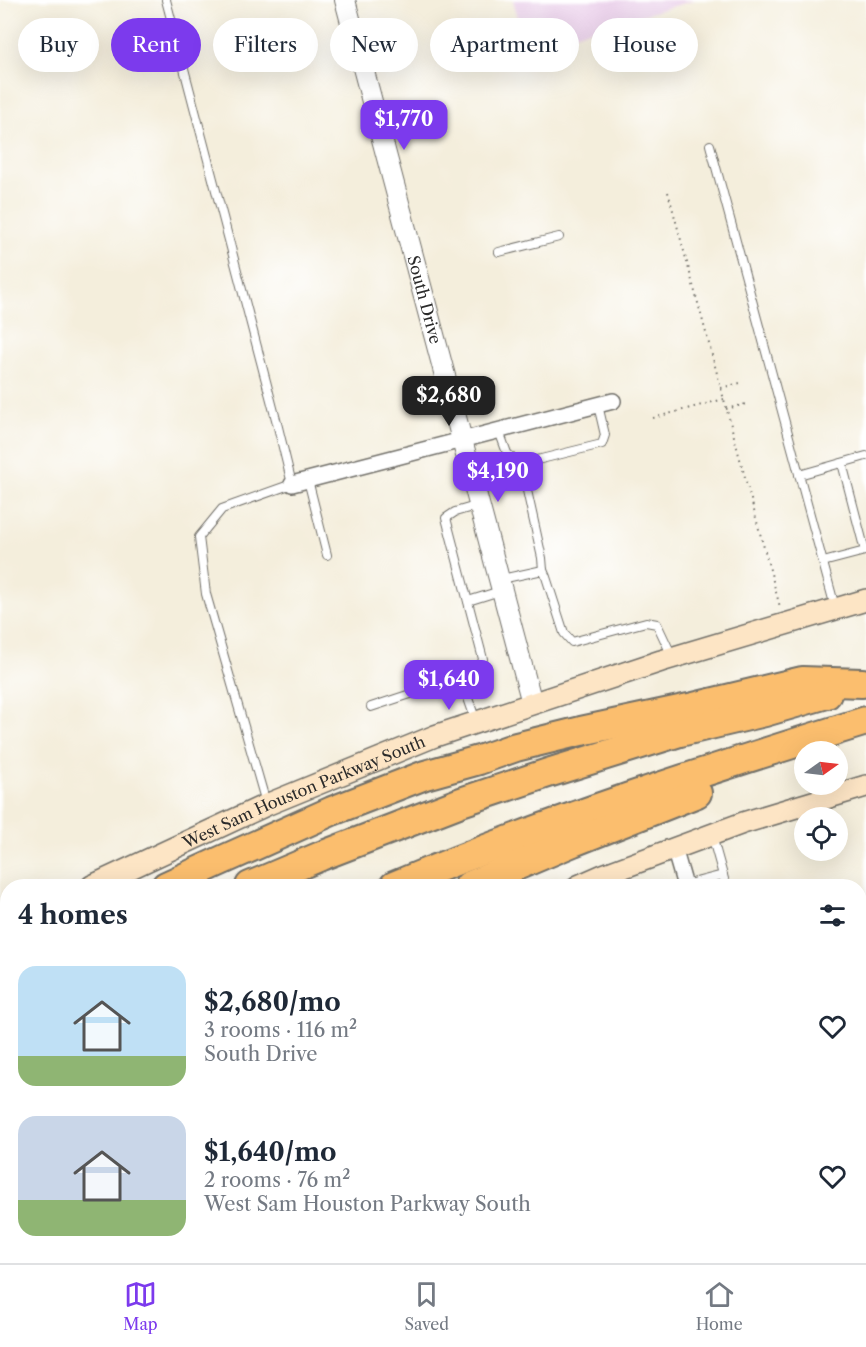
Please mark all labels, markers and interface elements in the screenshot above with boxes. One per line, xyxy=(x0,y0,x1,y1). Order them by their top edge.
chip: Buy xyxy=(18,18,99,72)
chip: Rent xyxy=(111,18,201,72)
chip: Filters xyxy=(213,18,318,72)
chip: New xyxy=(330,18,418,72)
chip: Apartment xyxy=(430,18,579,72)
chip: House xyxy=(591,18,698,72)
pin: $1,770 xyxy=(355,100,453,151)
text: $1,770 xyxy=(374,107,434,131)
street label: South Drive xyxy=(403,253,446,346)
pin: $2,680 xyxy=(400,376,498,427)
text: $2,680 xyxy=(416,383,482,407)
pin: $4,190 xyxy=(449,452,547,503)
text: $4,190 xyxy=(467,459,529,483)
pin: $1,640 xyxy=(400,660,498,711)
text: $1,640 xyxy=(418,667,480,691)
street label: West Sam Houston Parkway South xyxy=(179,731,428,853)
north arrow xyxy=(794,741,848,795)
map controls xyxy=(794,741,848,861)
button: locate xyxy=(794,807,848,861)
text: 4 homes xyxy=(18,899,128,931)
icon: filters xyxy=(816,899,849,932)
text: $2,680/mo xyxy=(204,986,341,1018)
icon: home xyxy=(66,990,138,1062)
icon: heart xyxy=(816,1010,849,1043)
text: 3 rooms · 116 m² xyxy=(204,1018,357,1042)
text: South Drive xyxy=(204,1042,317,1066)
text: $1,640/mo xyxy=(204,1136,337,1168)
icon: home xyxy=(66,1140,138,1212)
icon: heart xyxy=(816,1160,849,1193)
text: 2 rooms · 76 m² xyxy=(204,1168,350,1192)
text: West Sam Houston Parkway South xyxy=(204,1192,531,1216)
tab: Map xyxy=(123,1278,158,1334)
tab: Saved xyxy=(404,1278,449,1334)
tab: Home xyxy=(696,1278,743,1334)

